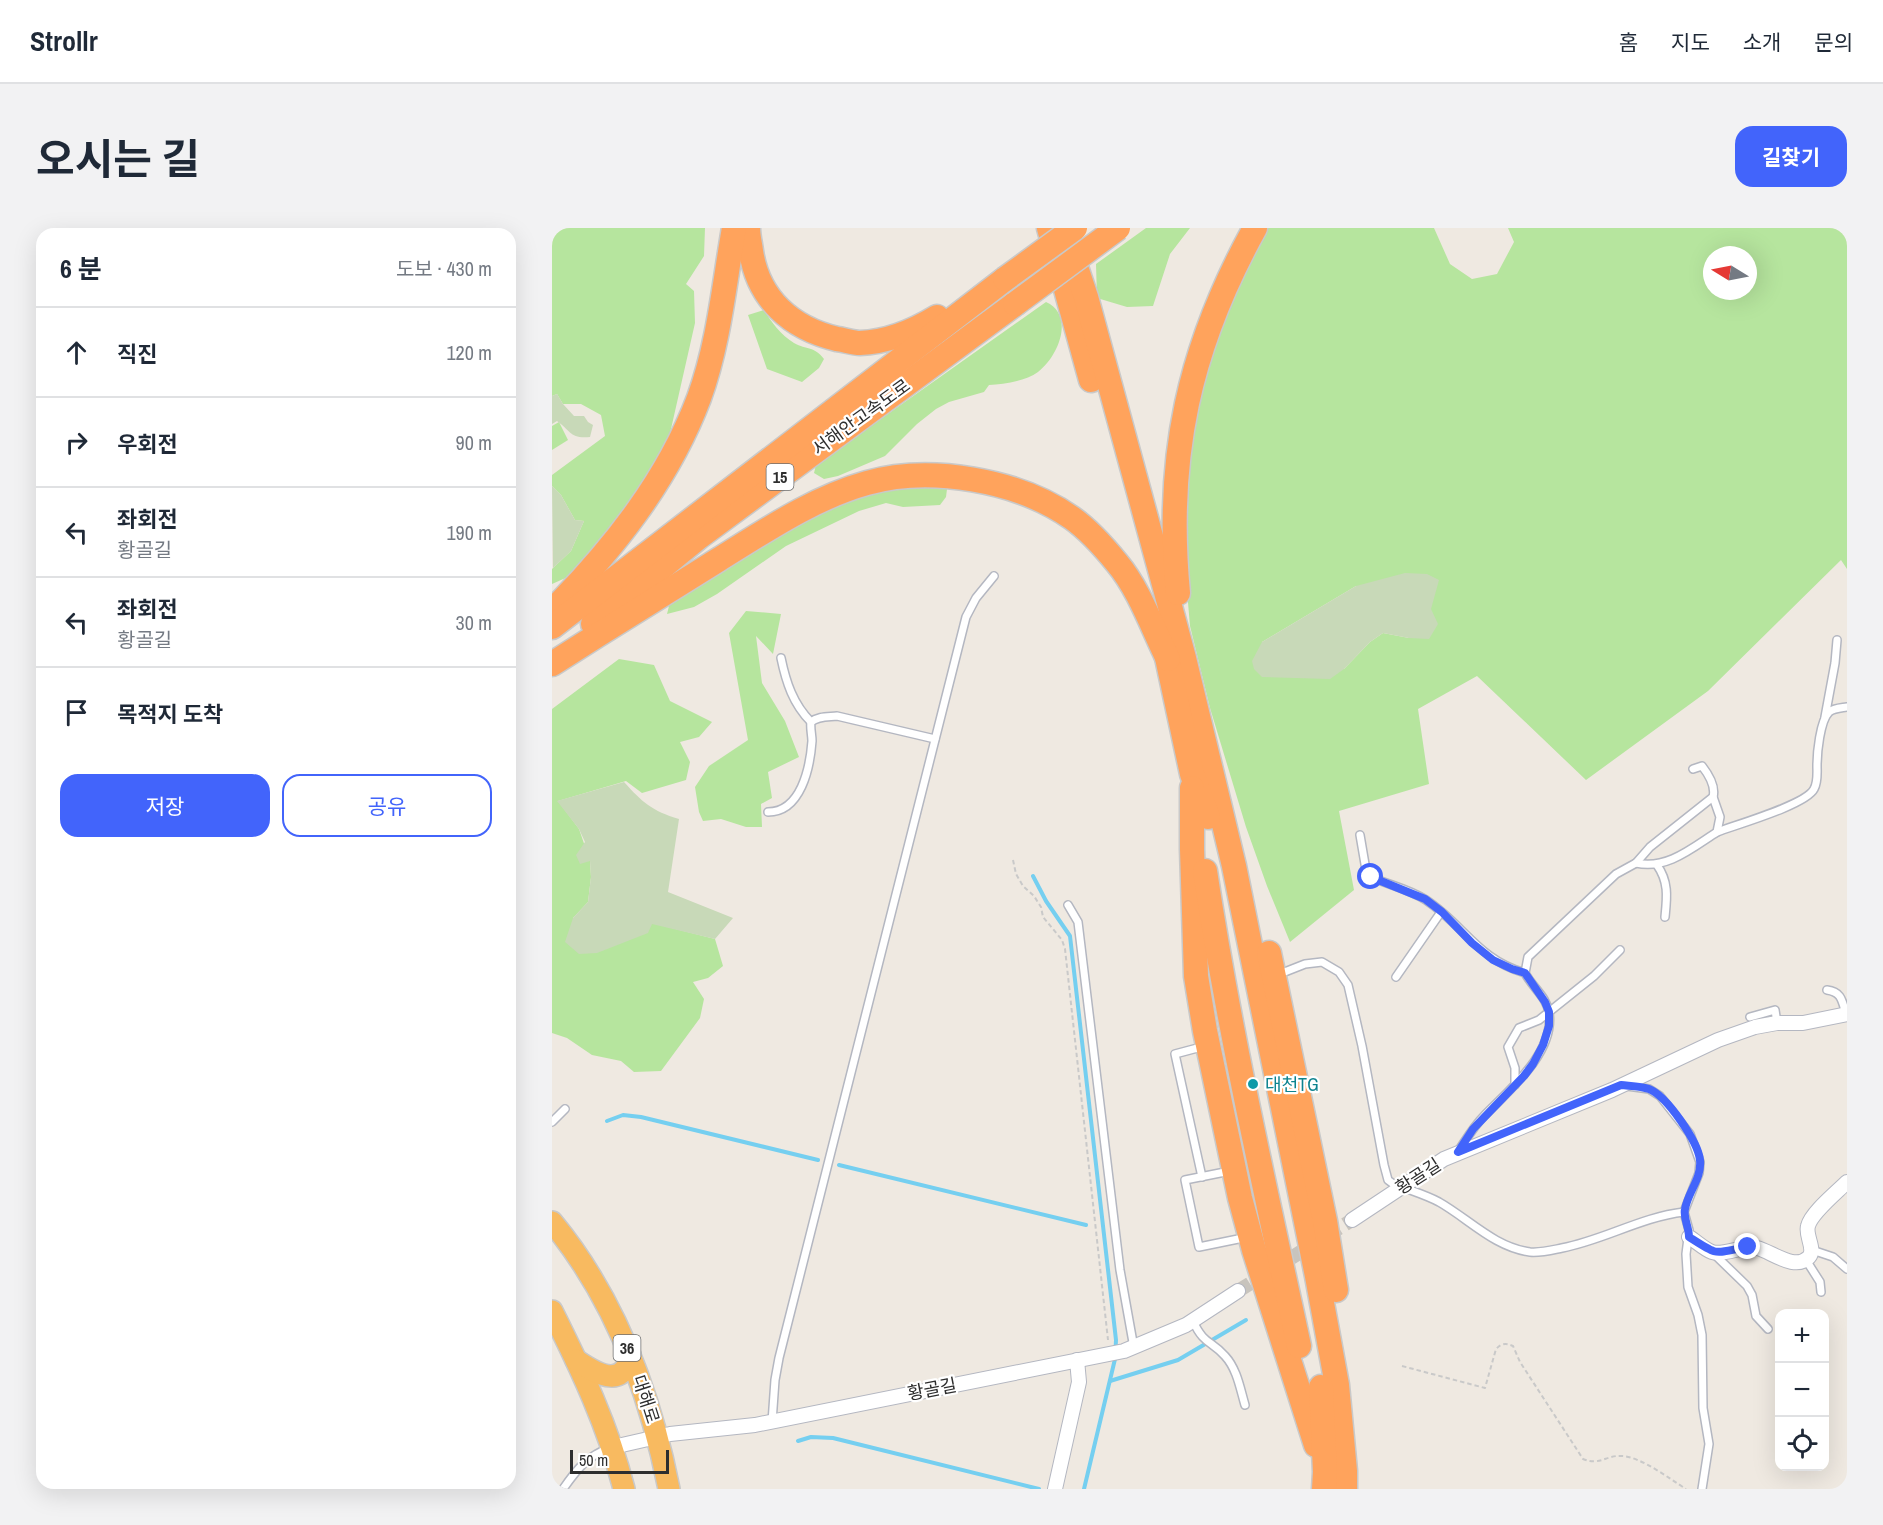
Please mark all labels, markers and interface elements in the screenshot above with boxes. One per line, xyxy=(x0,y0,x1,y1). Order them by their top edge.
text: Strollr xyxy=(30,22,98,60)
text: 홈 xyxy=(1619,28,1638,57)
text: 지도 xyxy=(1671,28,1710,57)
text: 소개 xyxy=(1743,28,1781,57)
text: 문의 xyxy=(1814,28,1853,57)
button: 길찾기 xyxy=(1735,126,1847,187)
text: 오시는 길 xyxy=(36,131,200,187)
north arrow xyxy=(1703,246,1757,300)
text: 6 분 xyxy=(60,251,102,286)
text: 도보 · 430 m xyxy=(396,255,492,282)
icon: ahead xyxy=(60,336,93,369)
text: 직진 xyxy=(117,339,157,369)
text: 120 m xyxy=(446,339,492,366)
street label: 서해안고속도로 xyxy=(807,373,915,461)
icon: right xyxy=(60,426,93,459)
text: 우회전 xyxy=(117,429,178,459)
text: 90 m xyxy=(456,429,492,456)
road number: 15 xyxy=(766,464,794,490)
text: 좌회전 xyxy=(117,504,178,534)
icon: left xyxy=(60,516,93,549)
text: 190 m xyxy=(446,519,492,546)
text: 황골길 xyxy=(117,536,172,563)
text: 좌회전 xyxy=(117,594,178,624)
icon: left xyxy=(60,606,93,639)
text: 30 m xyxy=(456,609,492,636)
text: 황골길 xyxy=(117,626,172,653)
icon: arrive xyxy=(60,696,93,729)
text: 목적지 도착 xyxy=(117,699,223,729)
button: 저장 xyxy=(60,774,270,837)
button: 공유 xyxy=(282,774,492,837)
route start xyxy=(1357,863,1383,889)
place label: 대천TG xyxy=(1265,1072,1319,1097)
marker: 대천TG xyxy=(1246,1077,1260,1091)
street label: 황골길 xyxy=(1390,1152,1446,1200)
route end xyxy=(1734,1233,1760,1259)
map controls xyxy=(1775,1309,1829,1471)
button: + xyxy=(1775,1309,1829,1363)
road number: 36 xyxy=(614,1335,640,1361)
button: − xyxy=(1775,1363,1829,1417)
street label: 대해로 xyxy=(626,1372,666,1426)
street label: 황골길 xyxy=(905,1372,959,1406)
button: locate xyxy=(1775,1417,1829,1471)
scale bar xyxy=(570,1447,669,1474)
text: 50 m xyxy=(579,1449,608,1471)

